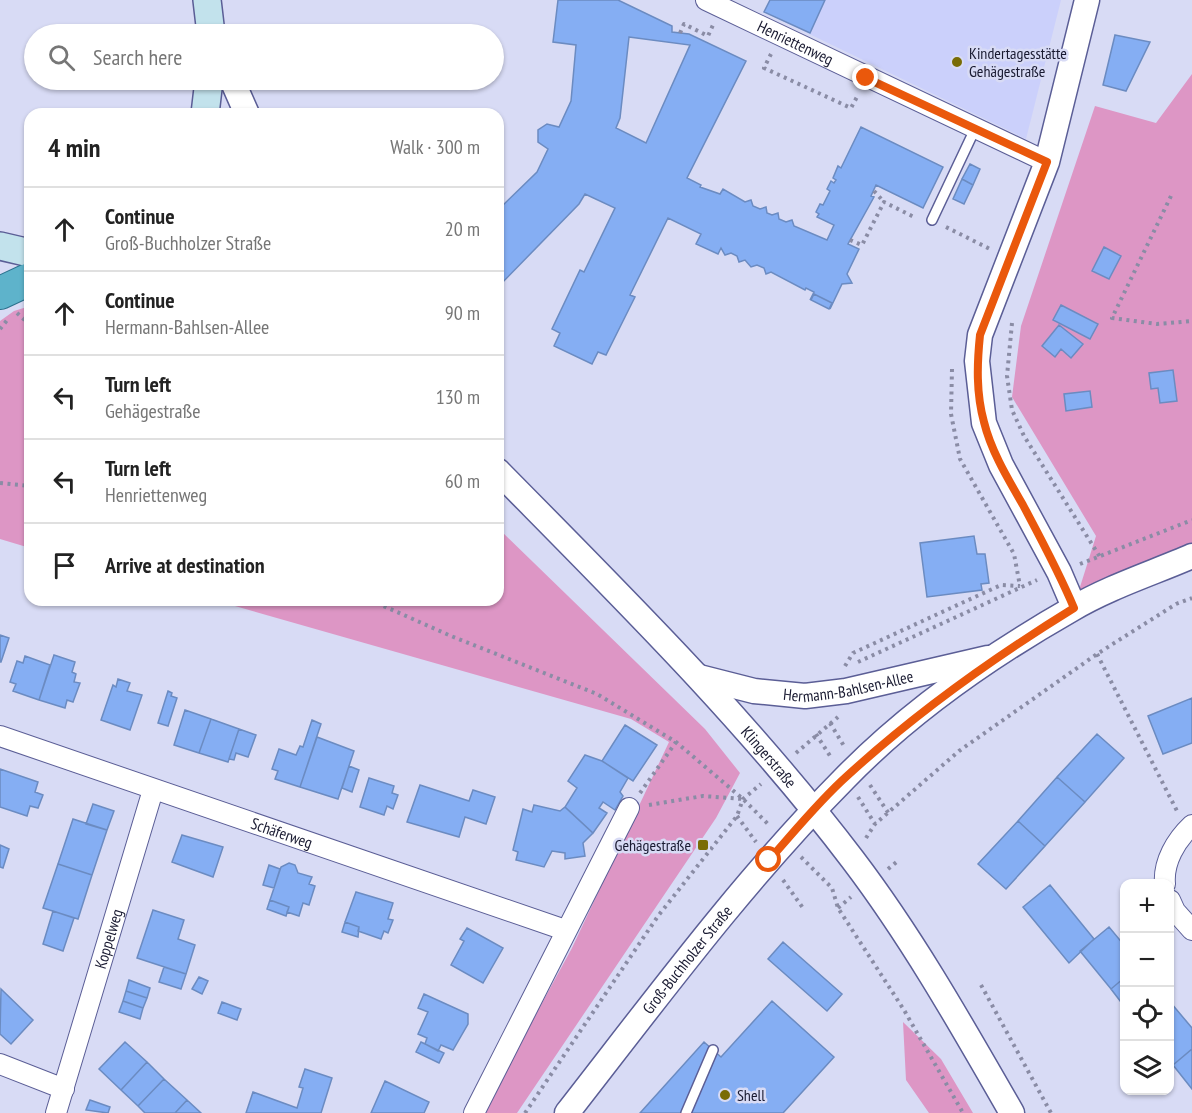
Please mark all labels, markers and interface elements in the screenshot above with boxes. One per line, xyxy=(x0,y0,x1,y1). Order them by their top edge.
street label: Henriettenweg xyxy=(754,16,837,69)
search box xyxy=(24,24,504,90)
icon: search xyxy=(45,41,78,74)
text: Search here xyxy=(93,43,182,71)
place label: Kindertagesstätte Gehägestraße xyxy=(969,43,1067,81)
marker: Kindertagesstätte Gehägestraße xyxy=(950,55,964,69)
route end xyxy=(852,64,878,90)
text: 4 min xyxy=(48,131,101,164)
text: Walk · 300 m xyxy=(390,134,480,160)
text: Continue xyxy=(105,202,175,230)
icon: ahead xyxy=(48,213,81,246)
text: 20 m xyxy=(445,216,480,242)
text: Groß-Buchholzer Straße xyxy=(105,230,271,256)
text: Continue xyxy=(105,286,175,314)
icon: ahead xyxy=(48,297,81,330)
text: 90 m xyxy=(445,300,480,326)
text: Hermann-Bahlsen-Allee xyxy=(105,314,269,340)
text: Turn left xyxy=(105,370,171,398)
icon: left xyxy=(48,381,81,414)
text: 130 m xyxy=(436,384,480,410)
text: Gehägestraße xyxy=(105,398,201,424)
text: Turn left xyxy=(105,454,171,482)
icon: left xyxy=(48,465,81,498)
text: 60 m xyxy=(445,468,480,494)
text: Henriettenweg xyxy=(105,482,207,508)
icon: arrive xyxy=(48,549,81,582)
text: Arrive at destination xyxy=(105,551,265,579)
street label: Hermann-Bahlsen-Allee xyxy=(782,666,915,706)
street label: Klingerstraße xyxy=(737,722,801,792)
street label: Schäferweg xyxy=(248,813,315,853)
place label: Gehägestraße xyxy=(615,835,691,855)
marker: Gehägestraße xyxy=(696,838,710,852)
route start xyxy=(755,846,781,872)
map controls xyxy=(1120,879,1174,1095)
button: + xyxy=(1120,879,1174,933)
street label: Groß-Buchholzer Straße xyxy=(638,901,736,1018)
street label: Koppelweg xyxy=(90,907,127,971)
button: − xyxy=(1120,933,1174,987)
button: locate xyxy=(1120,987,1174,1041)
button: layers xyxy=(1120,1041,1174,1095)
place label: Shell xyxy=(737,1085,765,1105)
marker: Shell xyxy=(718,1088,732,1102)

